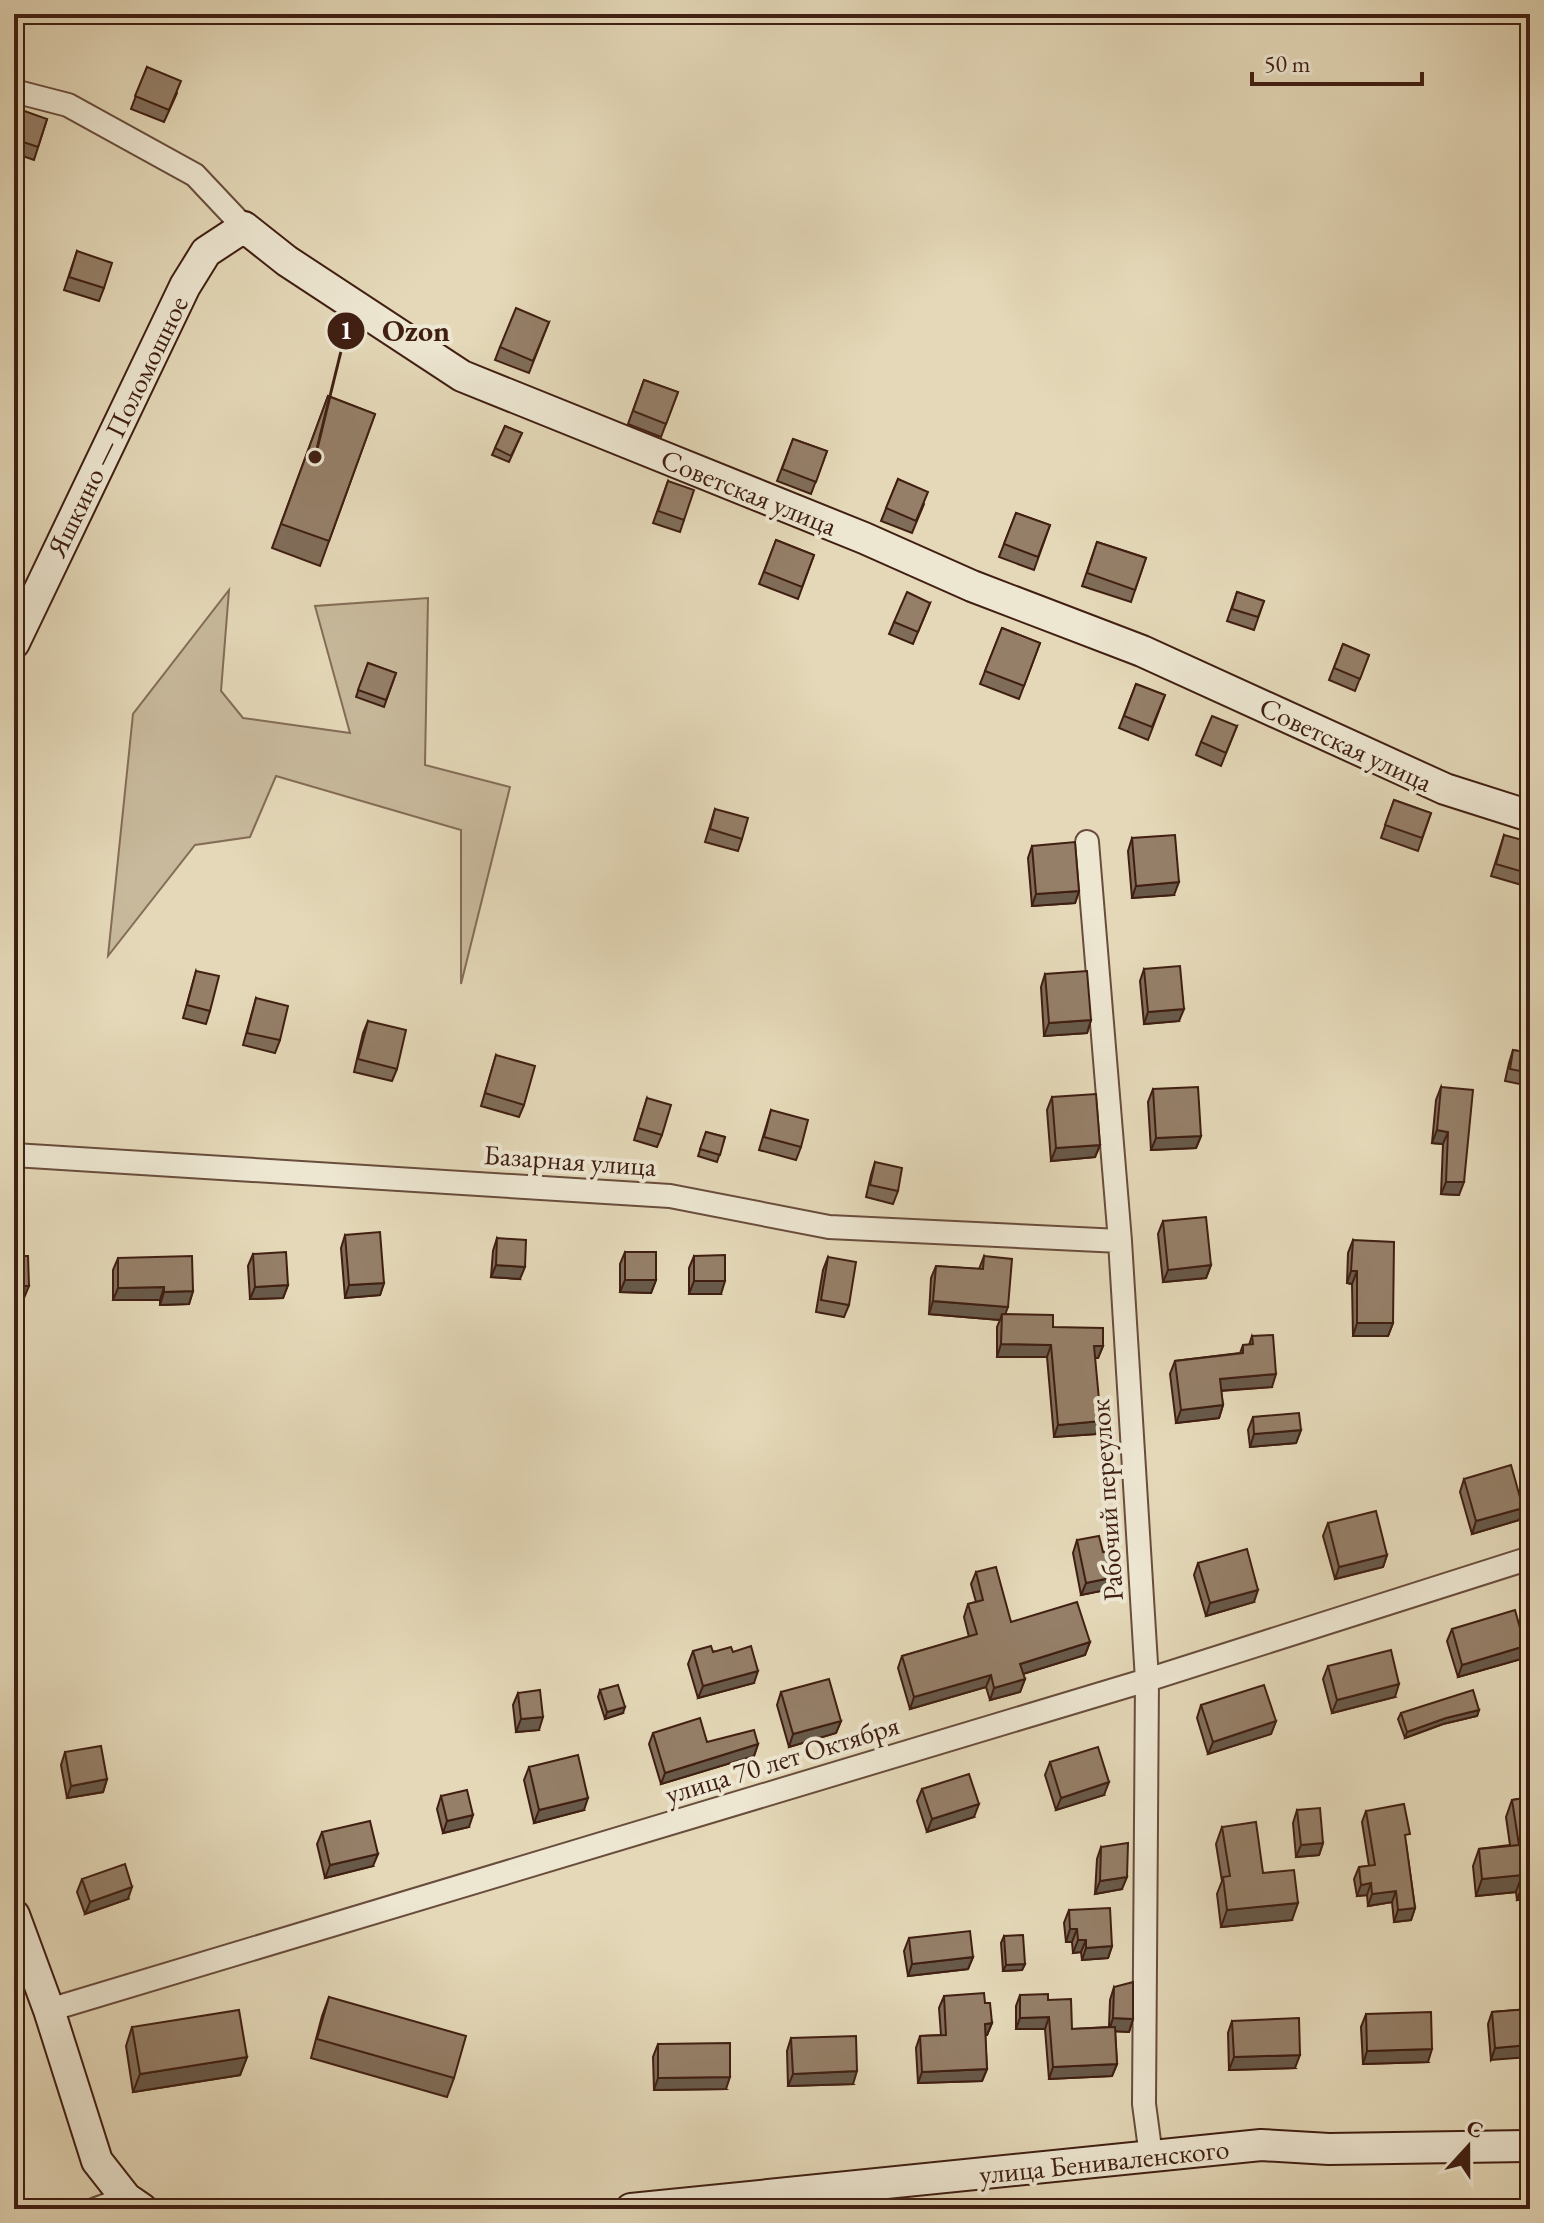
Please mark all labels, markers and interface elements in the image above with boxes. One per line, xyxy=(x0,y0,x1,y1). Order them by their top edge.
scale bar xyxy=(1252,36,1422,86)
text: 50 m xyxy=(1264,48,1311,79)
street label: Яшкино — Поломошное xyxy=(38,289,196,563)
callout: Ozon xyxy=(326,304,466,358)
text: Ozon xyxy=(382,311,450,350)
text: 1 xyxy=(340,315,352,346)
street label: Советская улица xyxy=(656,440,843,544)
street label: Советская улица xyxy=(1254,688,1439,800)
street label: Базарная улица xyxy=(482,1136,658,1184)
street label: Рабочий переулок xyxy=(1081,1398,1131,1602)
street label: улица 70 лет Октября xyxy=(661,1706,903,1812)
north arrow xyxy=(1428,2107,1508,2187)
text: С xyxy=(1463,2112,1487,2145)
street label: улица Бениваленского xyxy=(977,2130,1231,2192)

